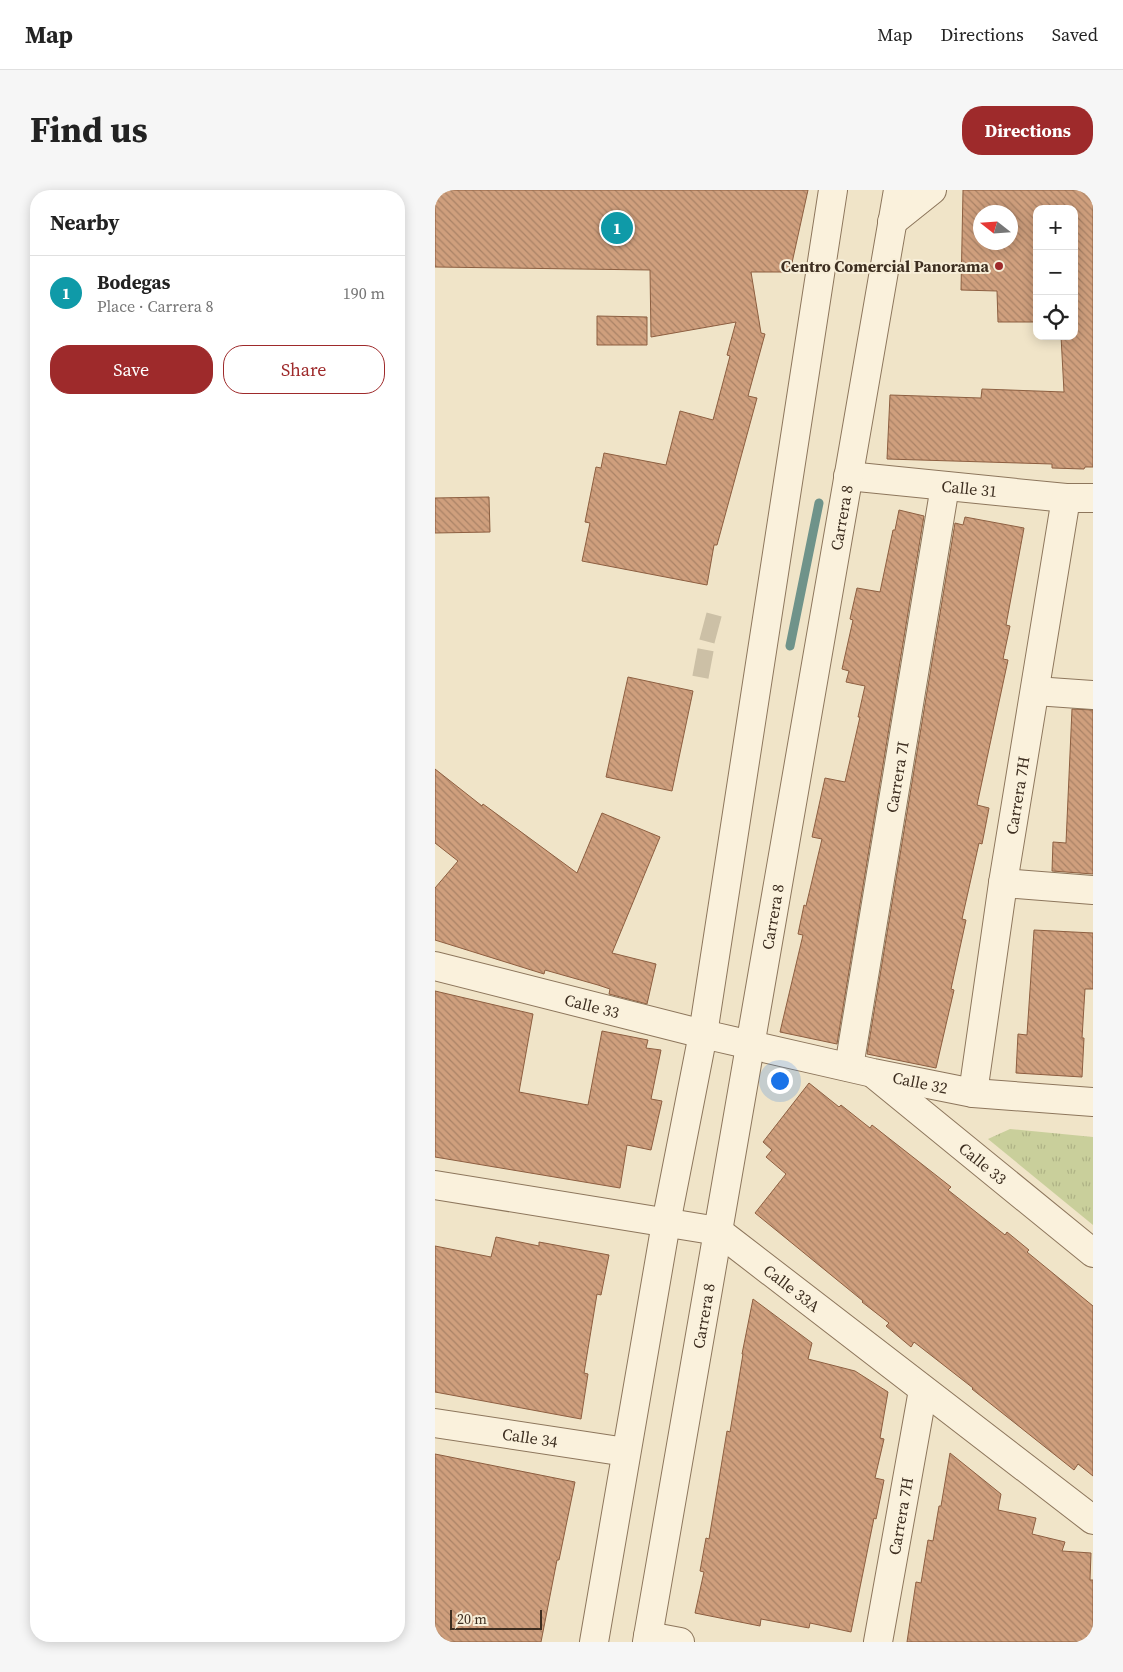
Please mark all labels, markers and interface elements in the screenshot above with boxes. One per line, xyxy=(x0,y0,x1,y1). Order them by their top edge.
text: Map xyxy=(25,18,73,51)
text: Map xyxy=(877,22,913,47)
text: Directions xyxy=(941,22,1024,47)
text: Saved xyxy=(1052,22,1098,47)
text: Find us xyxy=(30,106,148,154)
button: Directions xyxy=(962,106,1093,155)
north arrow xyxy=(973,205,1018,250)
map controls xyxy=(1033,205,1078,340)
button: + xyxy=(1033,205,1078,250)
text: Nearby xyxy=(50,208,120,237)
pin: 1 xyxy=(601,209,633,247)
button: − xyxy=(1033,250,1078,295)
place label: Centro Comercial Panorama xyxy=(781,255,989,277)
marker: Centro Comercial Panorama xyxy=(993,260,1005,272)
text: Bodegas xyxy=(97,269,170,295)
text: 1 xyxy=(62,282,70,304)
text: 190 m xyxy=(343,282,385,304)
text: Place · Carrera 8 xyxy=(97,295,214,317)
button: locate xyxy=(1033,295,1078,340)
button: Save xyxy=(50,345,213,394)
button: Share xyxy=(223,345,385,394)
street label: Calle 31 xyxy=(941,475,998,502)
street label: Carrera 8 xyxy=(825,483,858,552)
street label: Carrera 7I xyxy=(880,739,914,814)
street label: Carrera 7H xyxy=(1000,755,1035,836)
street label: Carrera 8 xyxy=(756,882,789,951)
street label: Calle 33 xyxy=(562,988,622,1023)
street label: Calle 32 xyxy=(891,1066,950,1099)
your location xyxy=(767,1068,793,1094)
street label: Calle 33 xyxy=(954,1137,1011,1189)
street label: Calle 33A xyxy=(759,1259,825,1317)
street label: Carrera 8 xyxy=(687,1281,720,1350)
street label: Calle 34 xyxy=(501,1422,559,1452)
street label: Carrera 7H xyxy=(883,1475,918,1557)
scale bar xyxy=(450,1607,543,1630)
text: 20 m xyxy=(457,1609,487,1629)

